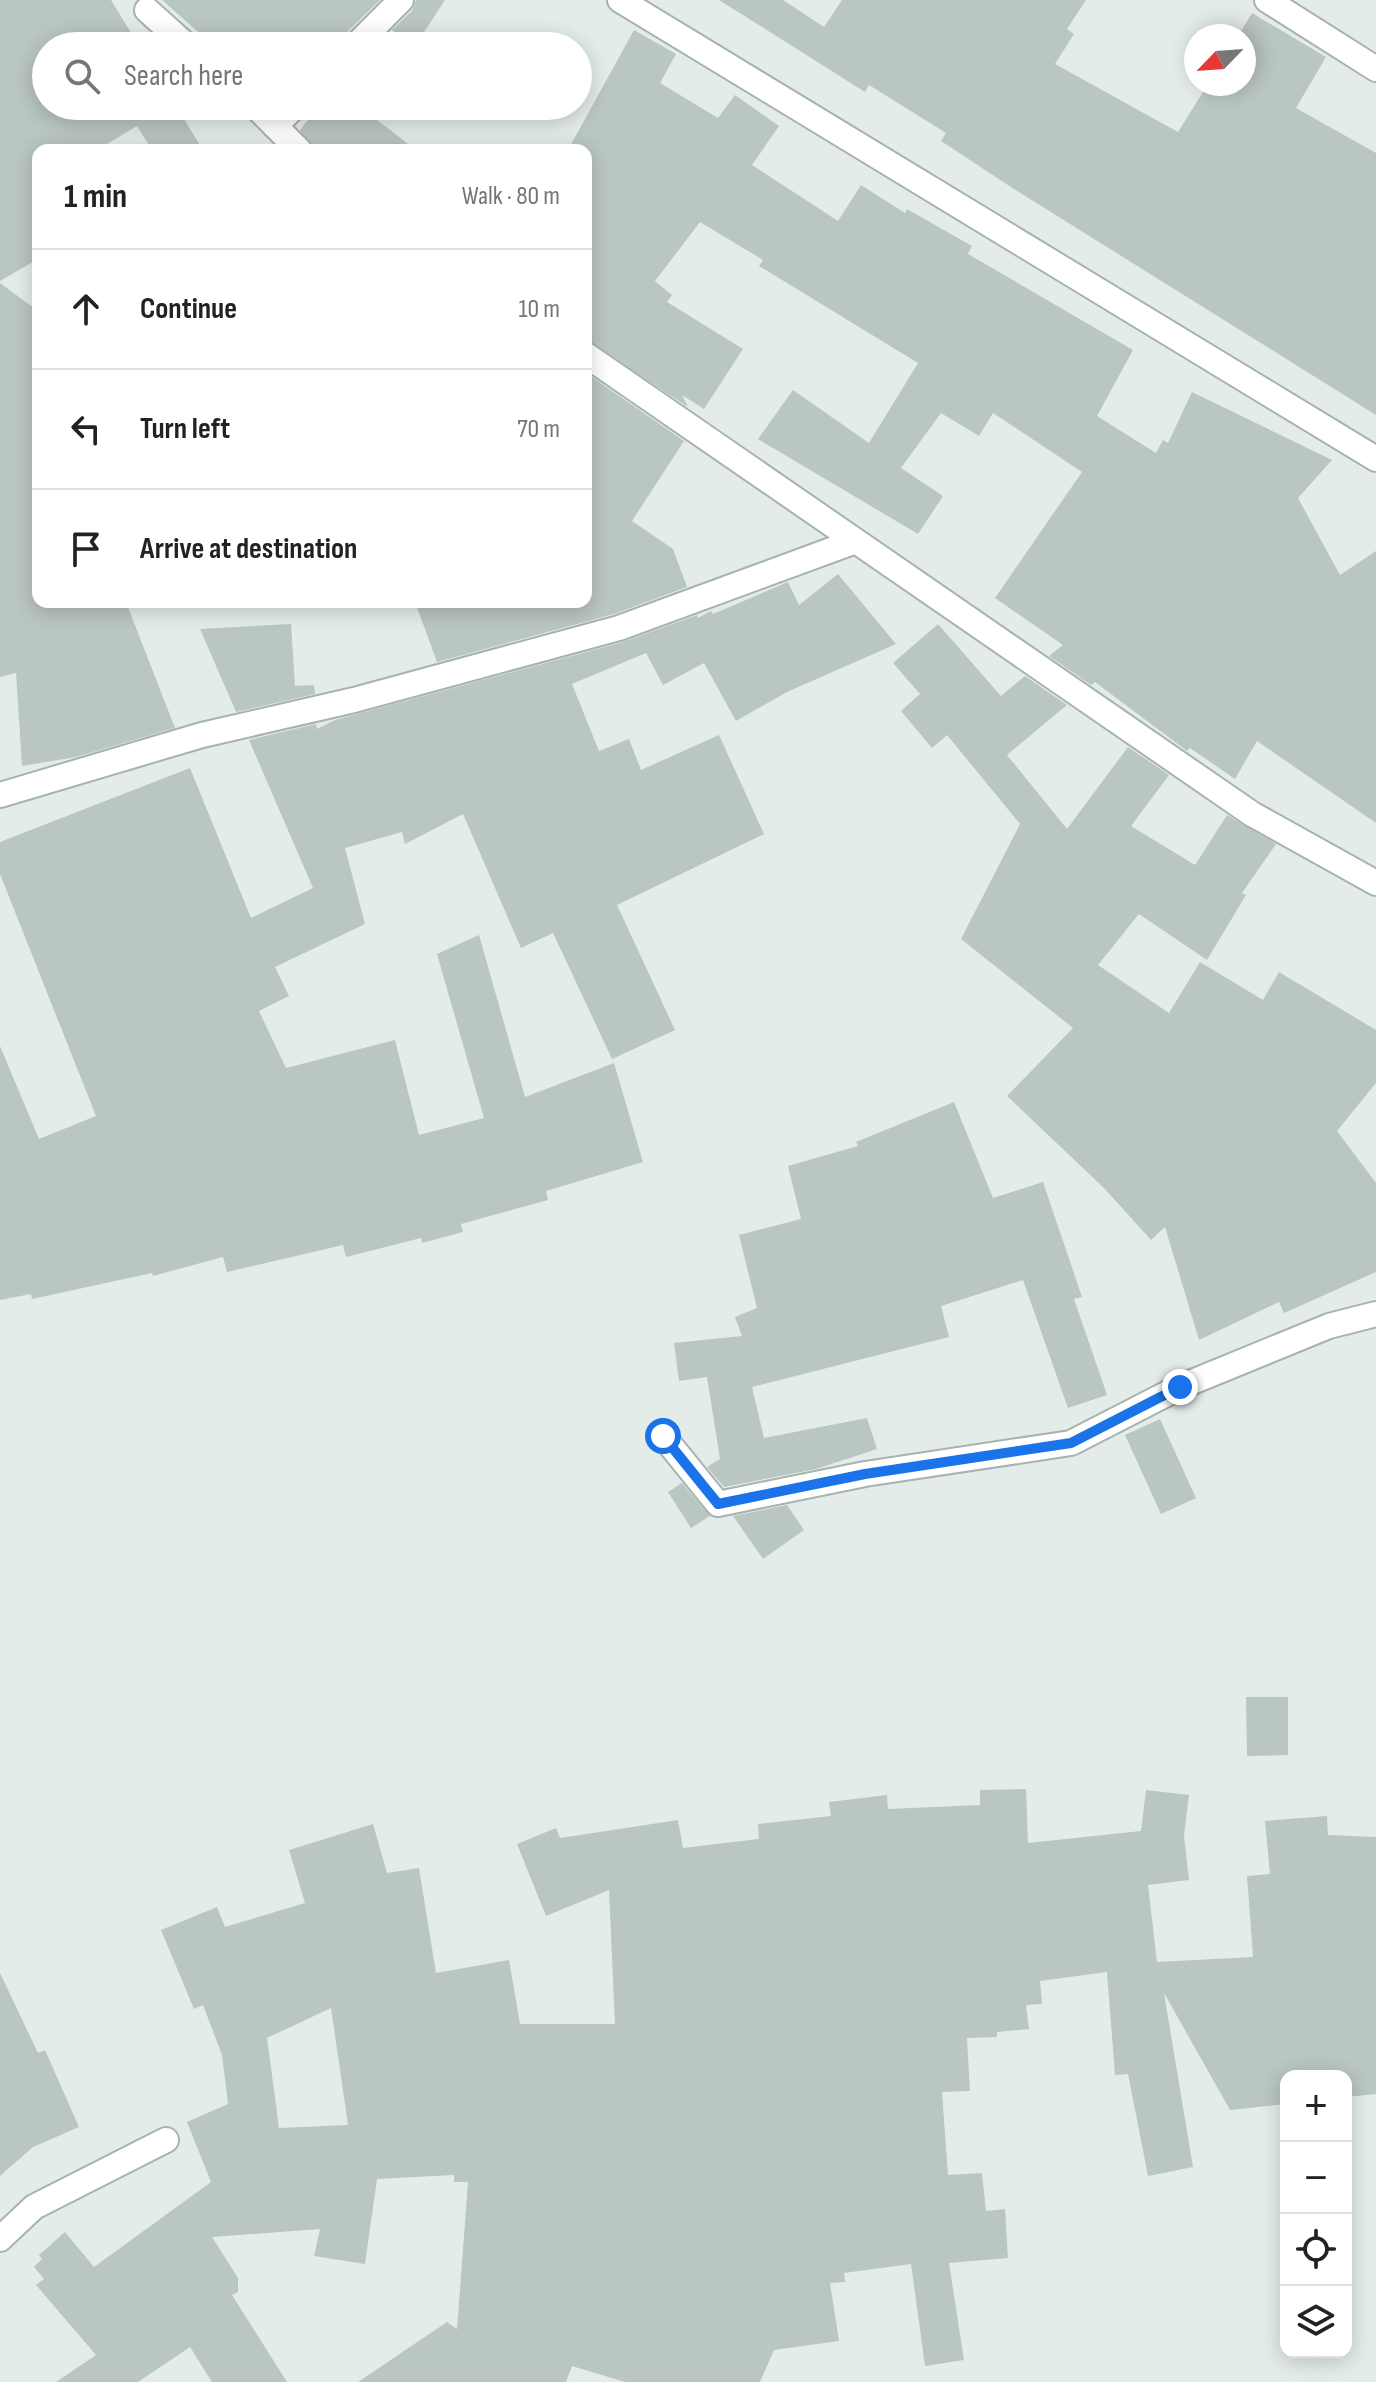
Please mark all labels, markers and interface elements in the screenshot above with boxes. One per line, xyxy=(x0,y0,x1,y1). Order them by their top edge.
north arrow xyxy=(1184,24,1256,96)
search box xyxy=(32,32,592,120)
icon: search xyxy=(60,54,104,98)
text: Search here xyxy=(124,58,243,94)
text: 1 min xyxy=(64,176,127,217)
text: Walk · 80 m xyxy=(462,181,560,212)
icon: ahead xyxy=(64,287,108,331)
text: Continue xyxy=(140,291,237,327)
text: 10 m xyxy=(518,294,560,325)
icon: left xyxy=(64,407,108,451)
text: Turn left xyxy=(140,411,230,447)
text: 70 m xyxy=(517,414,560,445)
icon: arrive xyxy=(64,527,108,571)
text: Arrive at destination xyxy=(140,531,357,567)
route end xyxy=(1162,1369,1198,1405)
route start xyxy=(645,1418,681,1454)
map controls xyxy=(1280,2070,1352,2358)
button: + xyxy=(1280,2070,1352,2142)
button: − xyxy=(1280,2142,1352,2214)
button: locate xyxy=(1280,2214,1352,2286)
button: layers xyxy=(1280,2286,1352,2358)

